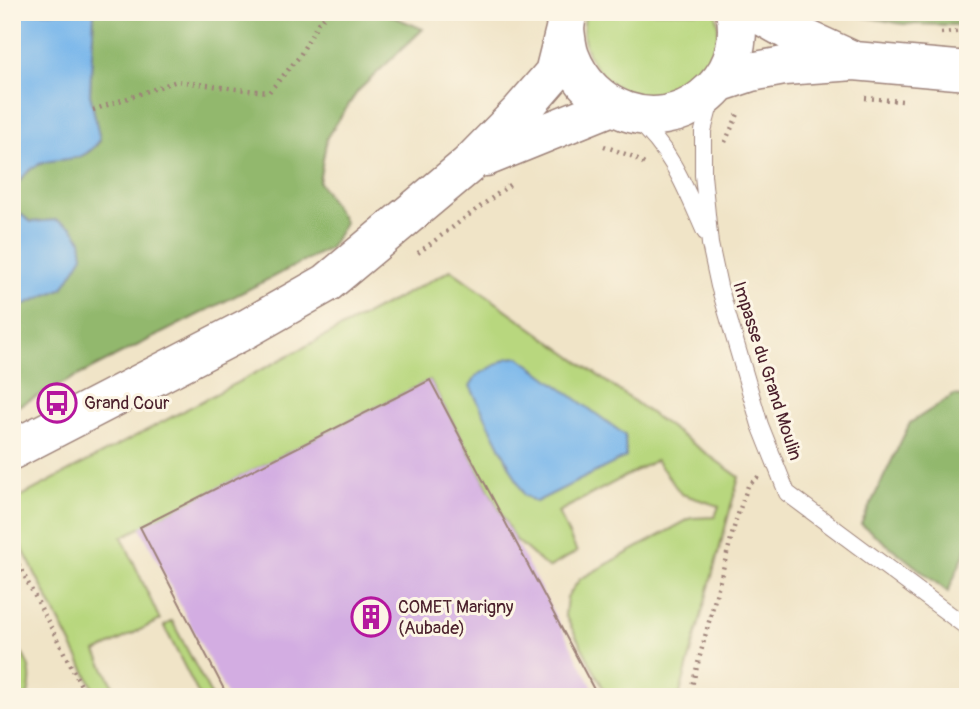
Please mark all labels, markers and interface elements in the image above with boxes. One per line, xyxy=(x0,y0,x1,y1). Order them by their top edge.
street label: Impasse du Grand Moulin xyxy=(727,279,807,463)
bus stop icon: Grand Cour xyxy=(36,382,78,424)
place label: Grand Cour xyxy=(84,392,170,415)
building icon: COMET Marigny (Aubade) xyxy=(350,596,392,638)
place label: COMET Marigny (Aubade) xyxy=(398,596,514,640)

